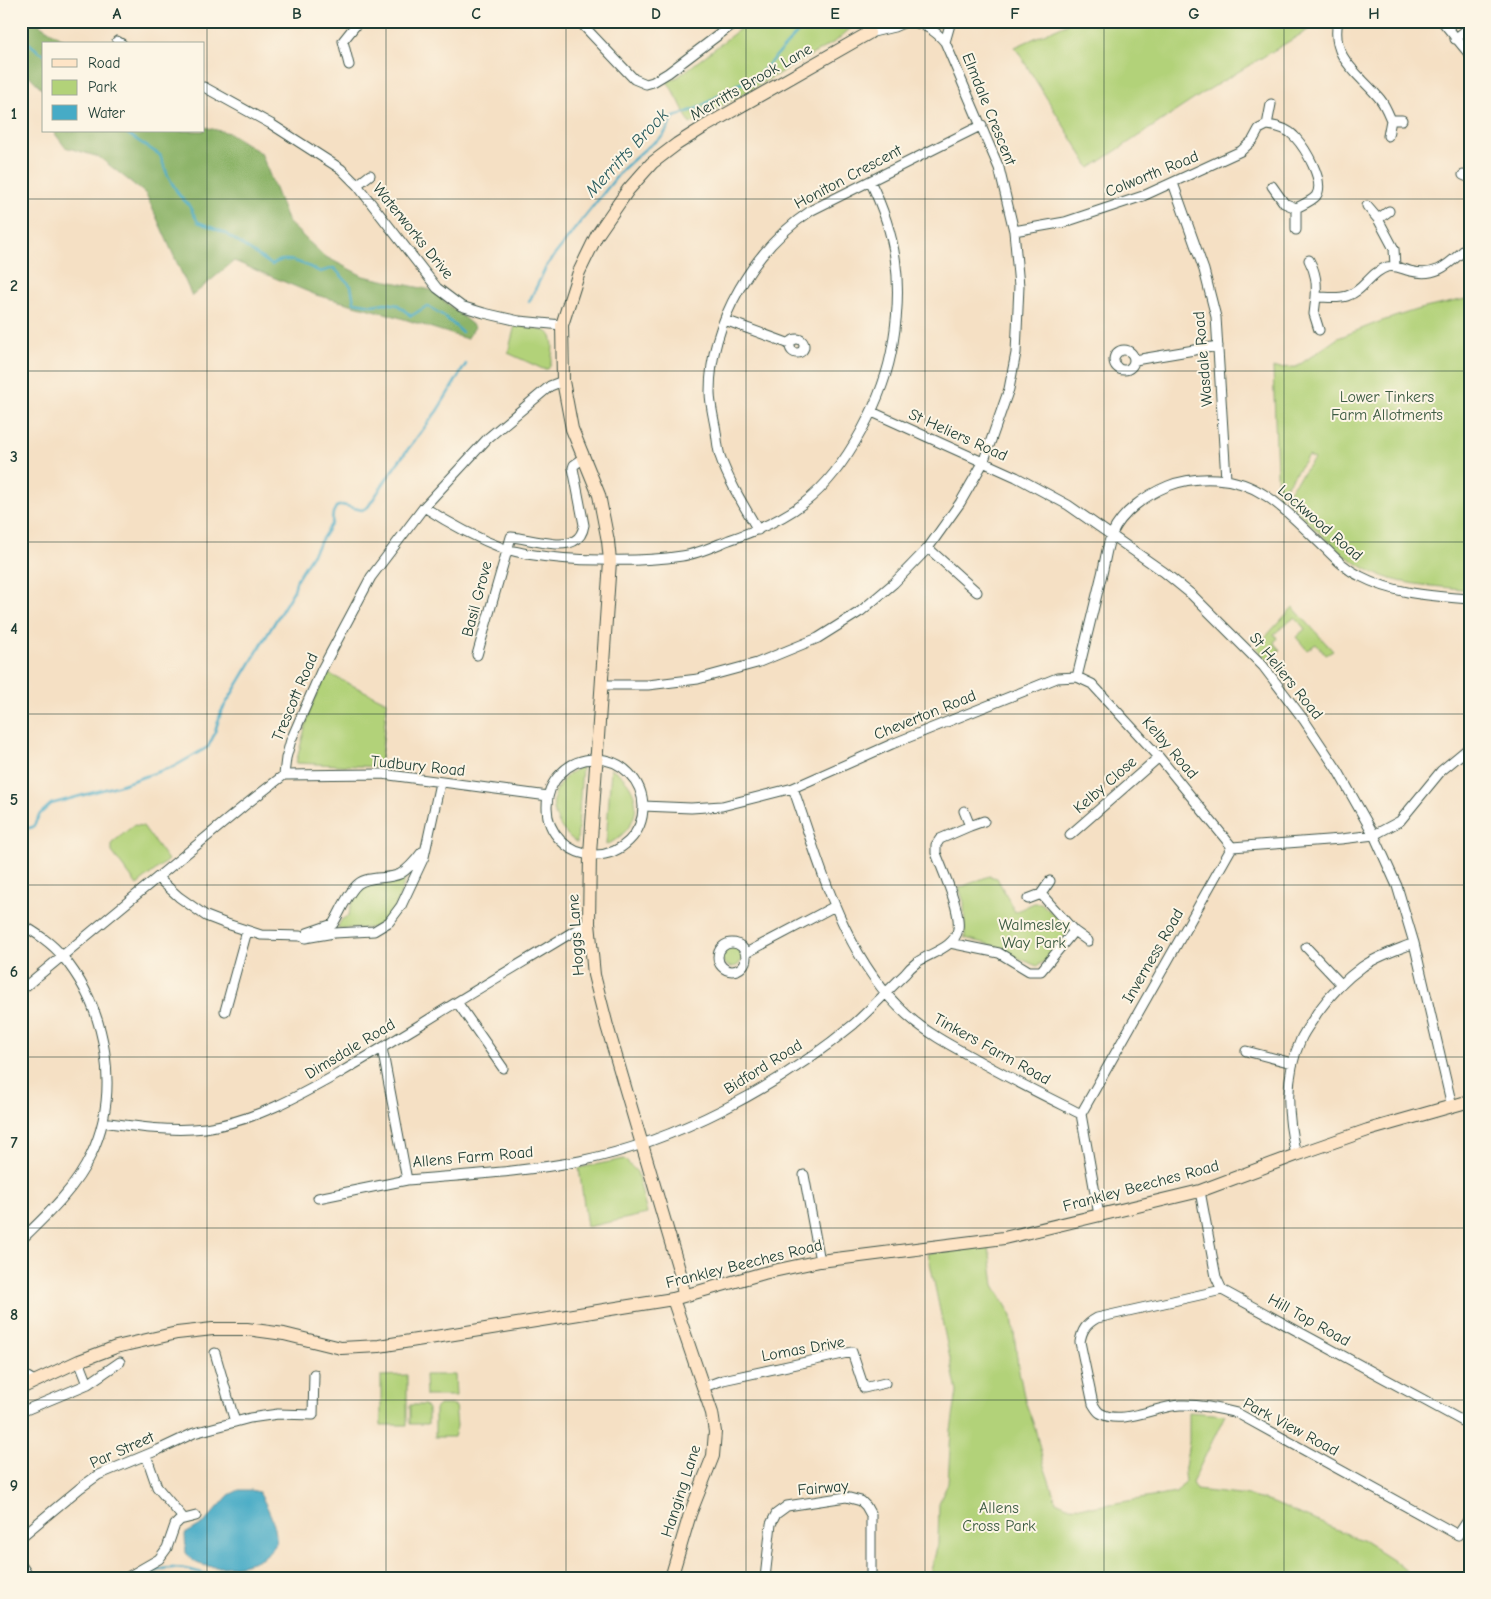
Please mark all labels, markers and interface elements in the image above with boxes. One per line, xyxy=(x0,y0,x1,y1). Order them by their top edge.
text: A xyxy=(113,5,122,23)
text: B xyxy=(292,5,302,23)
text: C xyxy=(471,5,481,23)
text: D xyxy=(651,5,661,23)
text: E xyxy=(830,5,840,23)
text: F xyxy=(1010,5,1020,23)
text: G xyxy=(1188,5,1200,23)
text: H xyxy=(1368,5,1380,23)
street label: Merritts Brook Lane xyxy=(687,40,815,124)
legend xyxy=(42,42,205,132)
street label: Elmdale Crescent xyxy=(958,50,1020,168)
text: Road xyxy=(88,54,120,72)
text: Park xyxy=(88,78,117,96)
text: Water xyxy=(88,104,125,122)
water label: Merritts Brook xyxy=(580,104,673,202)
text: 1 xyxy=(11,105,17,123)
street label: Honiton Crescent xyxy=(791,141,905,213)
street label: Colworth Road xyxy=(1103,147,1201,201)
street label: Waterworks Drive xyxy=(369,180,457,282)
text: 2 xyxy=(10,277,18,295)
street label: Wasdale Road xyxy=(1190,310,1216,408)
park label: Lower Tinkers Farm Allotments xyxy=(1331,388,1443,424)
street label: St Heliers Road xyxy=(906,405,1010,465)
text: 3 xyxy=(10,448,18,466)
street label: Lockwood Road xyxy=(1274,481,1366,565)
street label: Basil Grove xyxy=(458,559,496,639)
text: 4 xyxy=(10,620,18,638)
street label: St Heliers Road xyxy=(1246,629,1326,723)
street label: Trescott Road xyxy=(268,650,322,744)
street label: Cheverton Road xyxy=(871,686,979,744)
street label: Kelby Road xyxy=(1138,713,1202,783)
street label: Tudbury Road xyxy=(370,752,466,780)
street label: Kelby Close xyxy=(1070,753,1140,817)
text: 5 xyxy=(10,791,18,809)
street label: Hoggs Lane xyxy=(564,894,588,976)
street label: Inverness Road xyxy=(1119,906,1187,1006)
park label: Walmesley Way Park xyxy=(998,916,1070,952)
text: 6 xyxy=(10,963,18,981)
street label: Tinkers Farm Road xyxy=(930,1009,1054,1089)
street label: Dimsdale Road xyxy=(302,1015,398,1083)
street label: Bidford Road xyxy=(721,1036,805,1098)
text: 7 xyxy=(10,1134,18,1152)
street label: Allens Farm Road xyxy=(412,1143,534,1171)
street label: Frankley Beeches Road xyxy=(1061,1156,1221,1216)
street label: Frankley Beeches Road xyxy=(664,1236,824,1292)
street label: Hill Top Road xyxy=(1265,1290,1353,1350)
text: 8 xyxy=(10,1306,18,1324)
street label: Lomas Drive xyxy=(760,1333,846,1365)
street label: Park View Road xyxy=(1240,1394,1342,1460)
street label: Par Street xyxy=(87,1428,157,1472)
street label: Hanging Lane xyxy=(658,1442,704,1540)
text: 9 xyxy=(10,1477,18,1495)
street label: Fairway xyxy=(797,1477,850,1499)
park label: Allens Cross Park xyxy=(962,1499,1036,1535)

